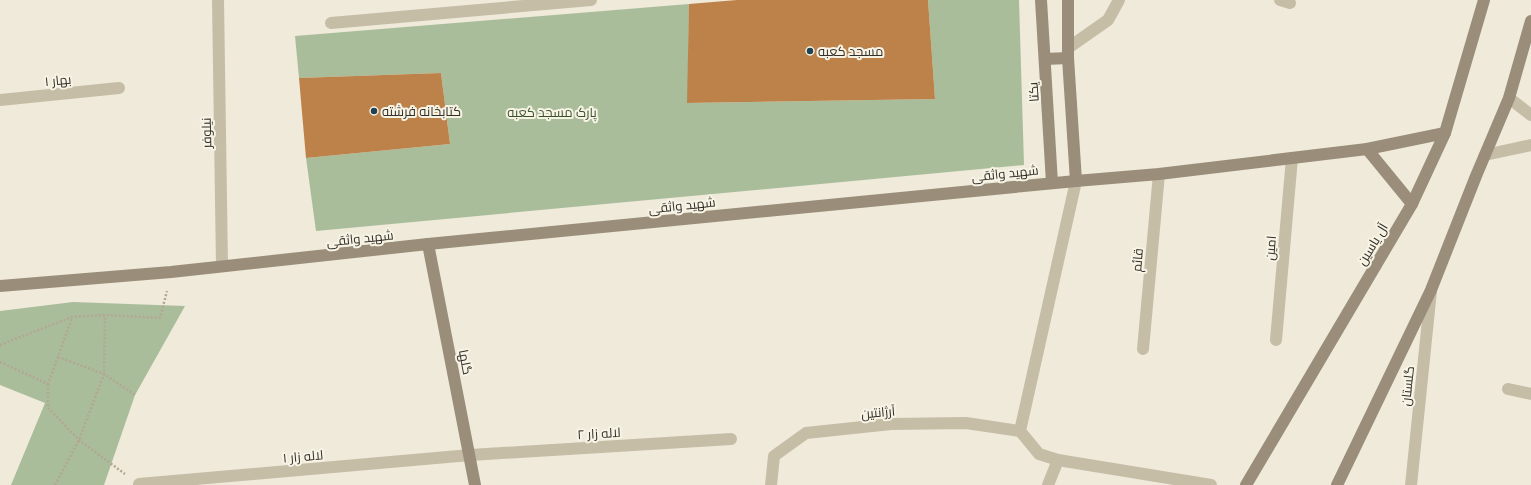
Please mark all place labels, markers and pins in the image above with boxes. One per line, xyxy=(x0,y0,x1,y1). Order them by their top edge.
place label: مسجد کعبه xyxy=(818,43,883,61)
marker: مسجد کعبه xyxy=(805,46,815,56)
place label: کتابخانه فرشته xyxy=(382,103,461,121)
marker: کتابخانه فرشته xyxy=(369,106,379,116)

